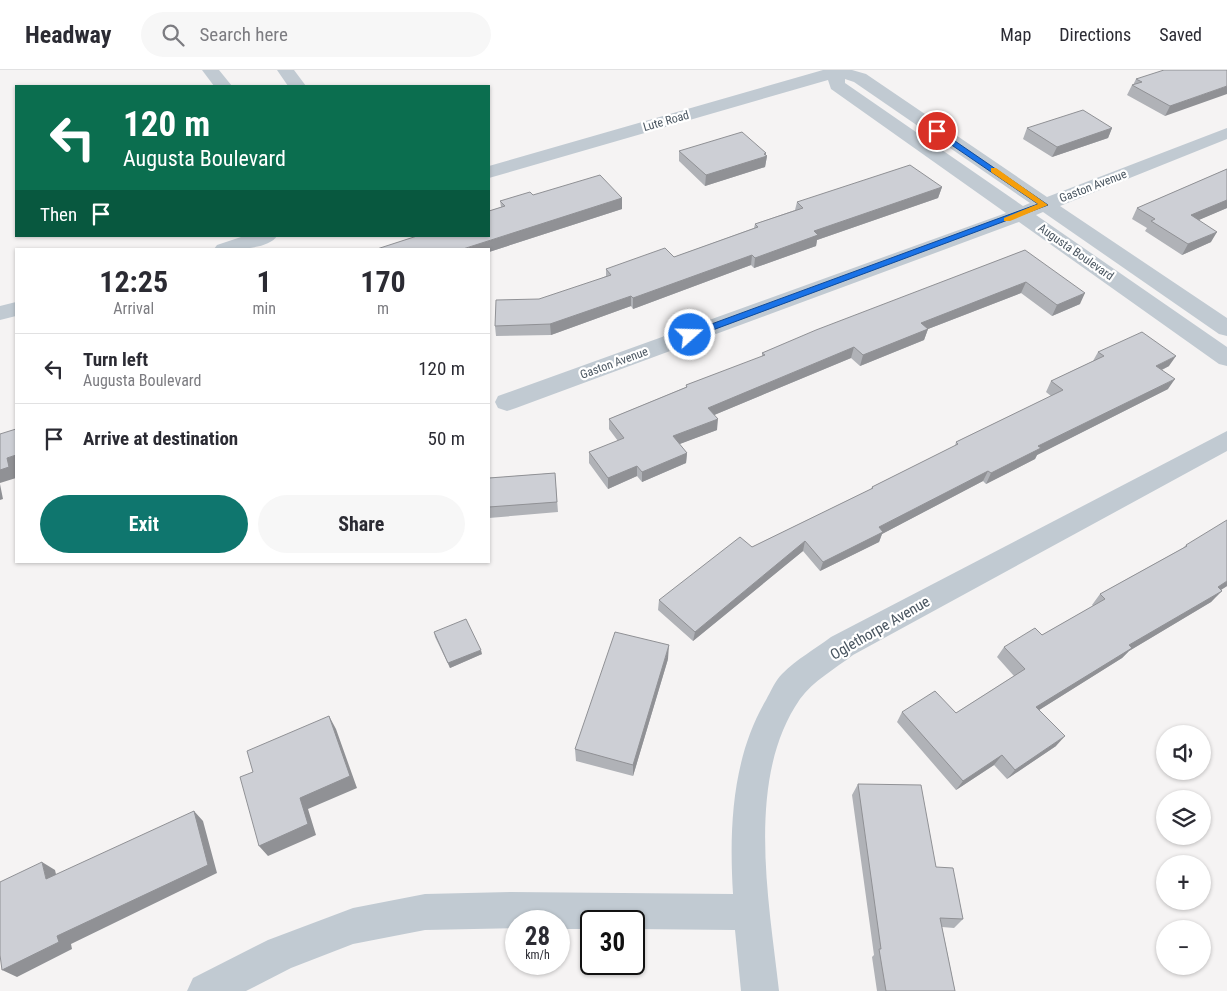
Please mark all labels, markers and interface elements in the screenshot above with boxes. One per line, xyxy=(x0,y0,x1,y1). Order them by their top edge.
search box xyxy=(141,12,491,57)
text: Headway xyxy=(25,21,111,49)
icon: search xyxy=(159,21,187,49)
text: Search here xyxy=(199,23,288,46)
text: Map xyxy=(1000,24,1031,45)
text: Directions xyxy=(1059,24,1131,45)
text: Saved xyxy=(1159,24,1202,45)
text: 120 m xyxy=(123,104,210,145)
icon: left xyxy=(40,105,105,170)
street label: Lute Road xyxy=(641,108,691,134)
pin xyxy=(916,110,958,152)
icon: arrive xyxy=(923,117,951,145)
text: Augusta Boulevard xyxy=(123,146,286,171)
street label: Gaston Avenue xyxy=(1057,167,1129,205)
icon: arrive xyxy=(87,200,115,228)
text: Then xyxy=(40,203,77,226)
street label: Augusta Boulevard xyxy=(1036,221,1116,283)
text: 12:25 xyxy=(99,264,168,299)
text: 1 xyxy=(257,264,272,299)
text: 170 xyxy=(360,264,406,299)
text: Arrival xyxy=(113,299,154,318)
text: min xyxy=(252,299,276,318)
text: m xyxy=(377,299,389,318)
position arrow xyxy=(663,308,715,360)
street label: Gaston Avenue xyxy=(578,344,650,382)
text: Turn left xyxy=(83,348,148,371)
icon: left xyxy=(40,355,68,383)
text: 120 m xyxy=(418,357,465,380)
text: Augusta Boulevard xyxy=(83,371,202,390)
icon: arrive xyxy=(40,425,68,453)
text: Arrive at destination xyxy=(83,427,238,450)
text: 50 m xyxy=(428,427,465,450)
button: Exit xyxy=(40,495,248,553)
button: Share xyxy=(258,495,465,553)
street label: Oglethorpe Avenue xyxy=(827,592,933,664)
map controls xyxy=(1156,725,1211,975)
button: sound xyxy=(1156,725,1211,780)
button: layers xyxy=(1156,790,1211,845)
button: + xyxy=(1156,855,1211,910)
speed limit sign: 30 xyxy=(580,910,645,975)
button: − xyxy=(1156,920,1211,975)
text: 28 xyxy=(525,922,550,951)
text: km/h xyxy=(525,948,550,962)

